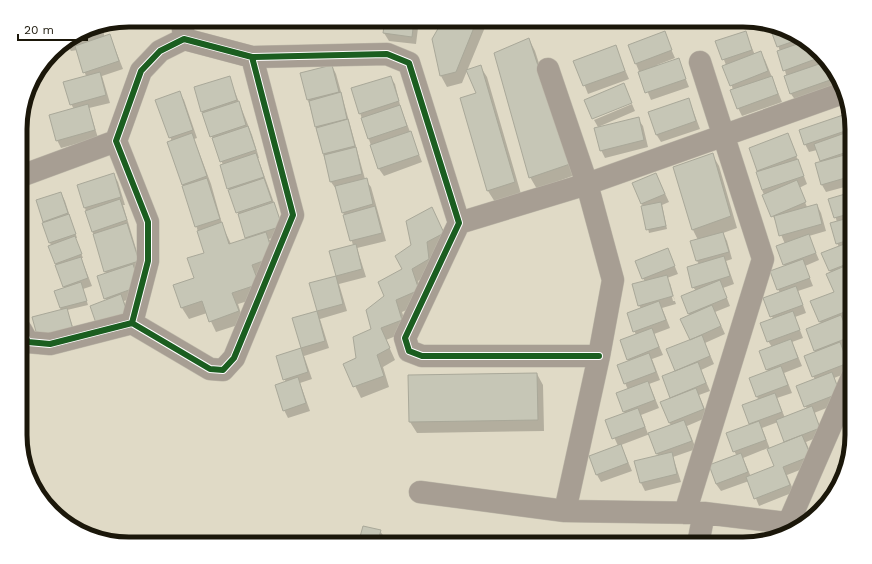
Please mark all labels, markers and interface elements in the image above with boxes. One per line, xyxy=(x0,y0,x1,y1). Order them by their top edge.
scale bar xyxy=(18,16,87,42)
text: 20 m xyxy=(24,23,54,37)

